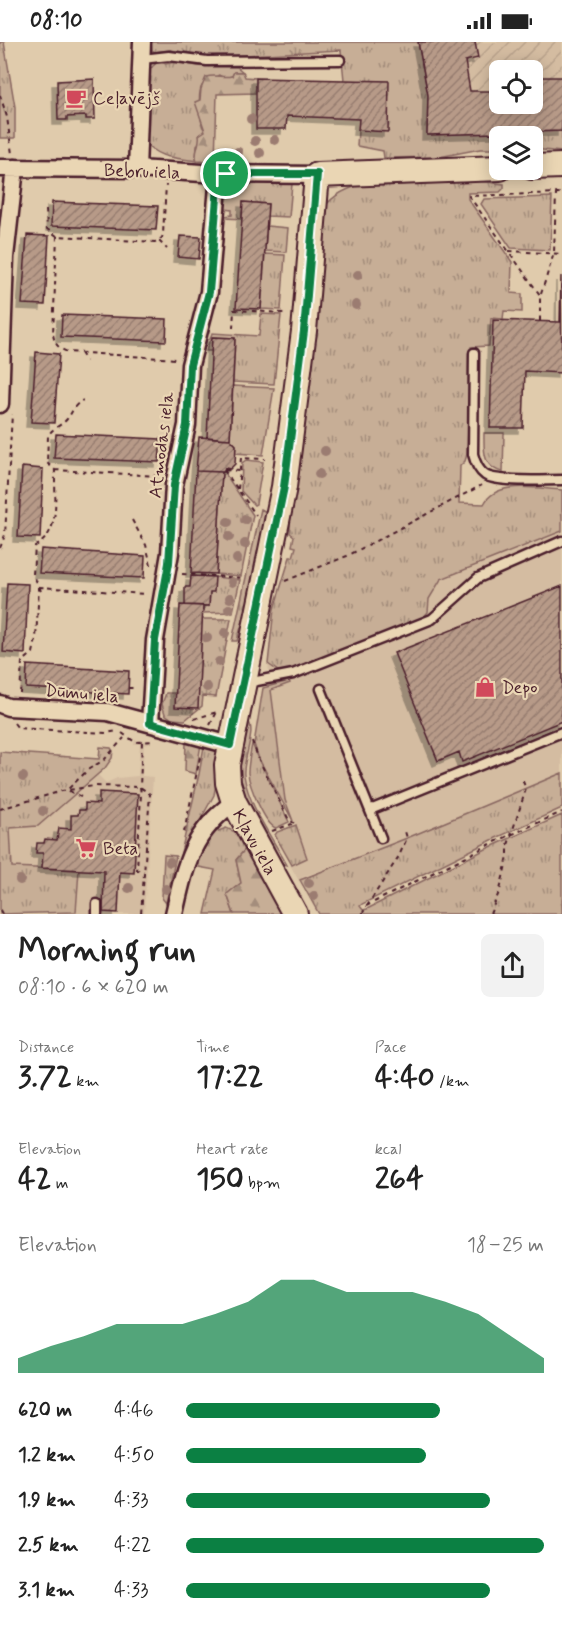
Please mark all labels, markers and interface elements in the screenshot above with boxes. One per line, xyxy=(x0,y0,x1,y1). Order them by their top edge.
text: 08:10 xyxy=(30,7,83,35)
map controls xyxy=(489,60,543,180)
button: locate xyxy=(489,60,543,114)
cafe icon: Ceļavējš xyxy=(64,86,88,110)
place label: Ceļavējš xyxy=(93,87,160,111)
button: layers xyxy=(489,126,543,180)
pin xyxy=(200,148,251,199)
icon: arrive xyxy=(209,157,242,190)
street label: Bebru iela xyxy=(103,159,181,185)
street label: Atmodas iela xyxy=(144,391,180,500)
shop icon: Depo xyxy=(473,675,497,699)
place label: Depo xyxy=(502,676,538,700)
street label: Dūmu iela xyxy=(44,679,120,709)
street label: Kļavu iela xyxy=(226,805,282,880)
supermarket icon: Beta xyxy=(74,836,98,860)
place label: Beta xyxy=(103,837,138,861)
text: Morning run xyxy=(18,929,196,973)
button: share xyxy=(481,934,544,997)
text: 08:10 · 6 × 620 m xyxy=(18,974,169,1001)
text: Distance xyxy=(18,1037,74,1058)
text: Time xyxy=(196,1037,230,1058)
text: Pace xyxy=(375,1037,407,1058)
text: 3.72 xyxy=(18,1058,72,1097)
text: 17:22 xyxy=(196,1058,263,1097)
text: 4:40 xyxy=(375,1058,435,1097)
text: km xyxy=(72,1071,100,1092)
text: /km xyxy=(435,1071,469,1092)
text: Elevation xyxy=(18,1139,81,1160)
text: Heart rate xyxy=(196,1139,268,1160)
text: kcal xyxy=(375,1139,402,1160)
text: 42 xyxy=(18,1160,51,1199)
text: 150 xyxy=(196,1160,244,1199)
text: 264 xyxy=(375,1160,424,1199)
text: m xyxy=(51,1173,68,1194)
text: bpm xyxy=(244,1173,280,1194)
text: Elevation xyxy=(18,1232,97,1259)
text: 18–25 m xyxy=(467,1232,544,1259)
text: 620 m xyxy=(18,1397,72,1424)
text: 4:46 xyxy=(114,1397,154,1424)
text: 1.2 km xyxy=(18,1442,75,1469)
text: 4:50 xyxy=(114,1442,154,1469)
text: 1.9 km xyxy=(18,1487,76,1514)
text: 4:33 xyxy=(114,1487,148,1514)
text: 2.5 km xyxy=(18,1532,79,1559)
text: 4:22 xyxy=(114,1532,151,1559)
text: 3.1 km xyxy=(18,1577,75,1604)
text: 4:33 xyxy=(114,1577,148,1604)

